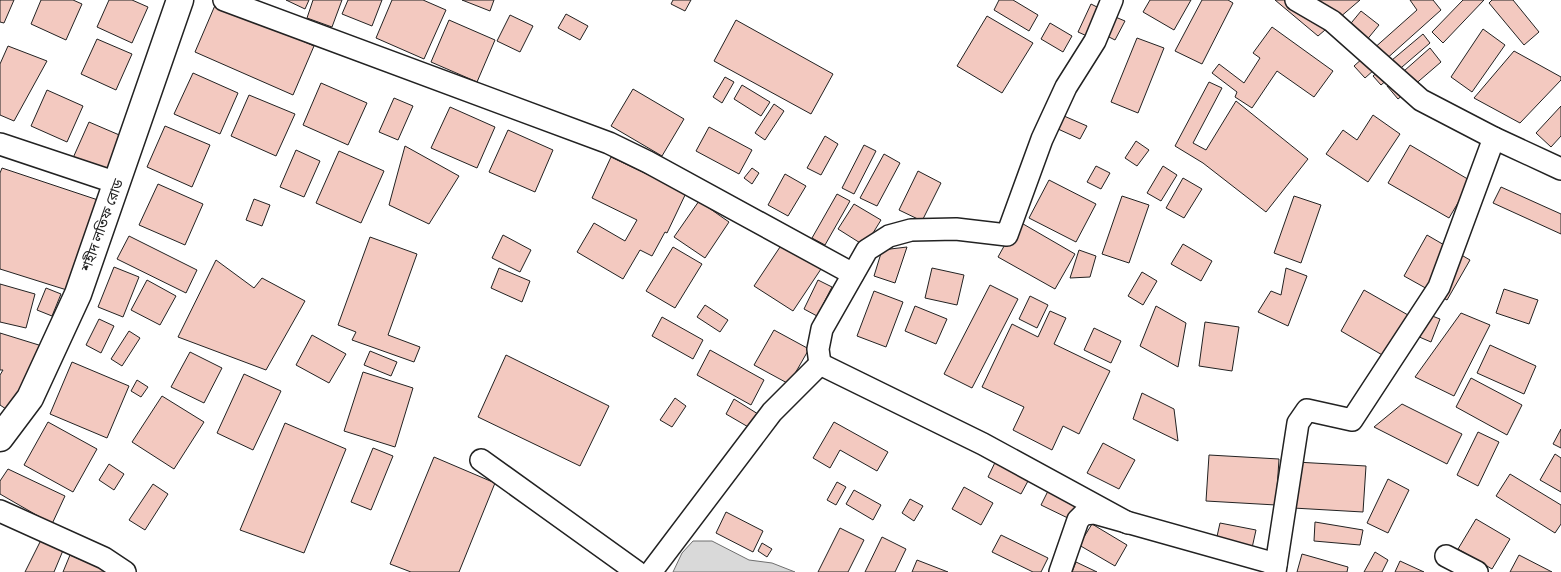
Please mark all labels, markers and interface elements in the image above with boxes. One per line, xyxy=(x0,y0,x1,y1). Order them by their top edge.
street label: শহীদ লতিফ রোড xyxy=(78,176,127,275)

